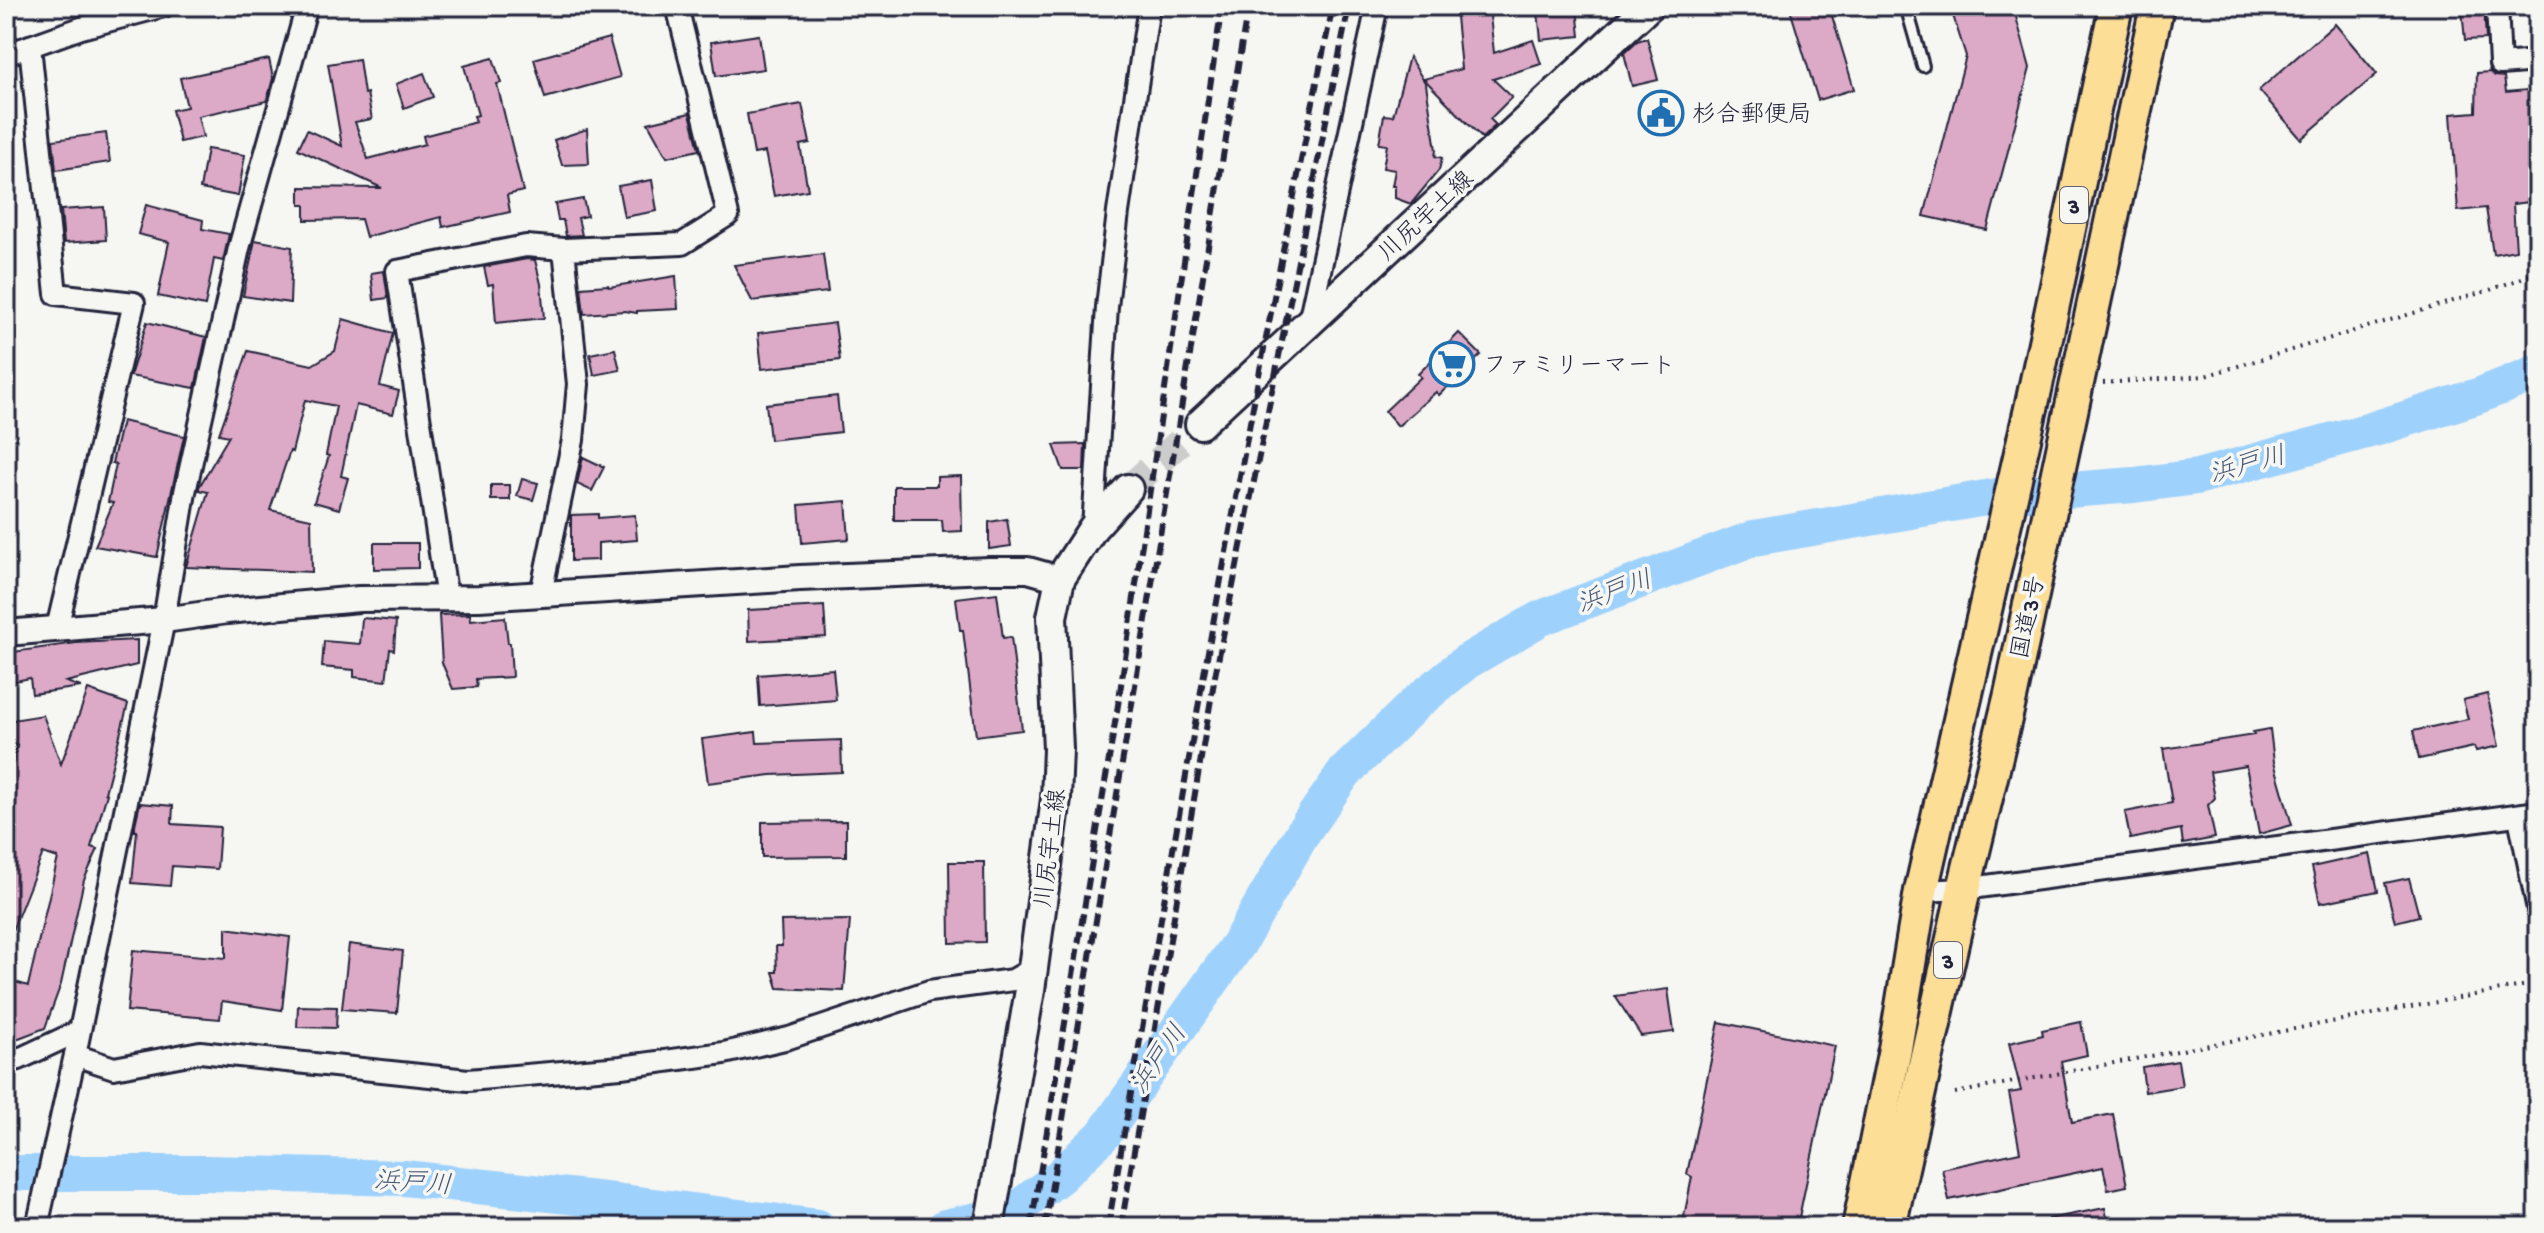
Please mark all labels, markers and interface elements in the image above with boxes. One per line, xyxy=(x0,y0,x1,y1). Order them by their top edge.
public building icon: 杉合郵便局 xyxy=(1637,89,1685,137)
place label: 杉合郵便局 xyxy=(1692,101,1812,131)
street label: 川尻宇土線 xyxy=(1373,165,1481,269)
road number: 3 xyxy=(2060,187,2088,223)
supermarket icon: ファミリーマート xyxy=(1428,340,1476,388)
place label: ファミリーマート xyxy=(1483,353,1675,382)
water label: 浜戸川 xyxy=(2206,441,2290,492)
water label: 浜戸川 xyxy=(1573,565,1657,622)
street label: 国道3号 xyxy=(2006,573,2053,662)
street label: 川尻宇土線 xyxy=(1030,787,1074,910)
road number: 3 xyxy=(1934,942,1962,978)
water label: 浜戸川 xyxy=(1125,1019,1196,1101)
water label: 浜戸川 xyxy=(373,1166,453,1204)

